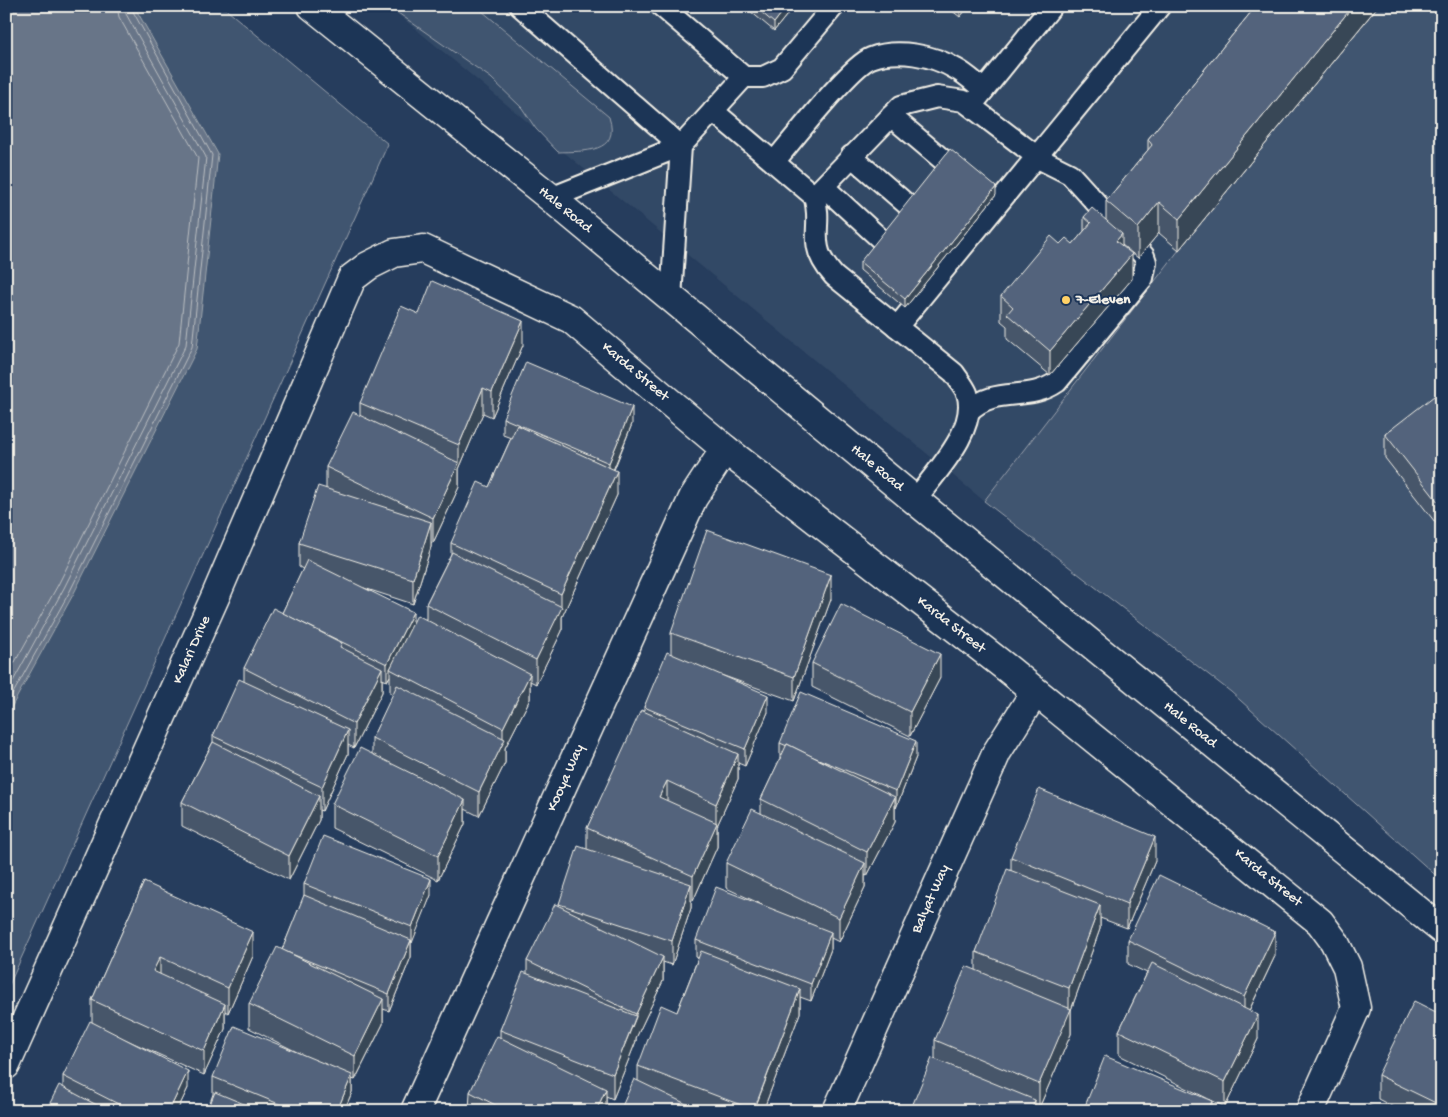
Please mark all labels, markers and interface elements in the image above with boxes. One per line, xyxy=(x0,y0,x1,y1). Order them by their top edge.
street label: Hale Road xyxy=(534,183,597,238)
place label: 7-Eleven xyxy=(1075,291,1131,309)
marker: 7-Eleven xyxy=(1060,294,1072,306)
street label: Karda Street xyxy=(598,339,674,407)
street label: Hale Road xyxy=(847,440,908,496)
street label: Karda Street xyxy=(913,592,991,659)
street label: Kalari Drive xyxy=(169,613,215,687)
street label: Hale Road xyxy=(1159,698,1222,753)
street label: Kooya Way xyxy=(543,741,589,814)
street label: Karda Street xyxy=(1230,845,1307,912)
street label: Balyat Way xyxy=(907,861,954,937)

